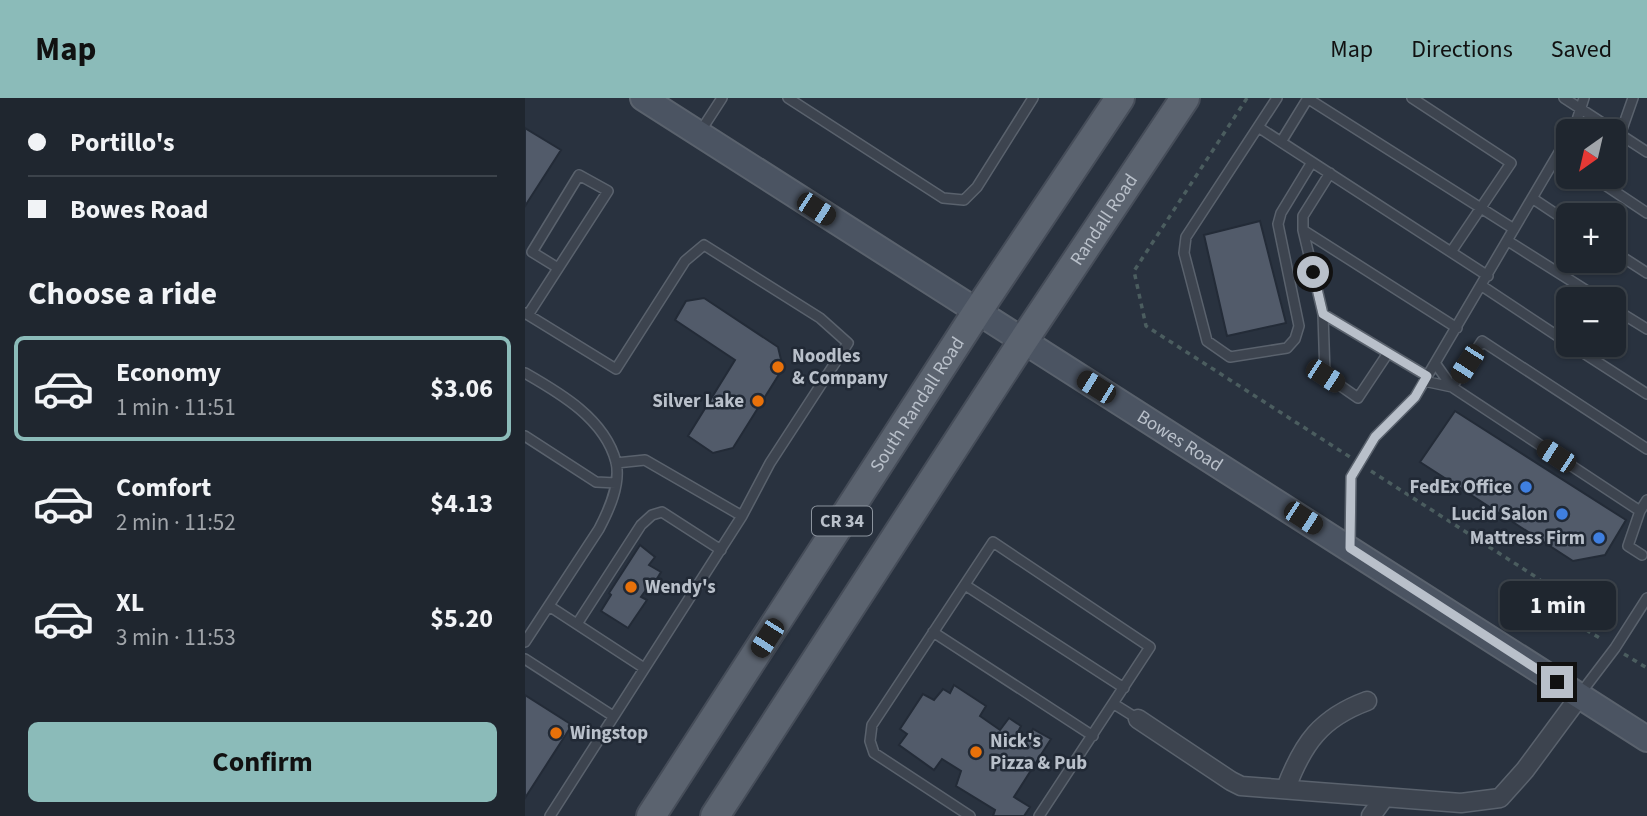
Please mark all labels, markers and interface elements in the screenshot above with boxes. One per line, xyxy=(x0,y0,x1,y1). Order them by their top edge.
text: Map xyxy=(35,26,96,73)
text: Map xyxy=(1330,32,1373,67)
text: Directions xyxy=(1411,32,1513,67)
text: Saved xyxy=(1551,32,1612,67)
north arrow xyxy=(1556,119,1626,189)
map controls xyxy=(1556,119,1626,357)
text: Portillo's xyxy=(70,124,175,161)
street label: Randall Road xyxy=(1064,168,1144,271)
car xyxy=(793,189,840,229)
text: Bowes Road xyxy=(70,191,209,228)
button: + xyxy=(1556,203,1626,273)
route start xyxy=(1297,256,1329,288)
text: Choose a ride xyxy=(28,271,217,317)
button: − xyxy=(1556,287,1626,357)
street label: South Randall Road xyxy=(863,331,971,478)
car xyxy=(1447,341,1488,387)
place label: Noodles & Company xyxy=(792,343,888,392)
text: Economy xyxy=(116,354,221,391)
car xyxy=(1302,356,1349,396)
icon: car xyxy=(32,357,95,420)
marker: Noodles & Company xyxy=(770,359,786,375)
car xyxy=(1073,367,1120,407)
text: $3.06 xyxy=(430,370,493,407)
place label: Silver Lake xyxy=(652,388,744,415)
text: 1 min · 11:51 xyxy=(116,391,236,424)
marker: Silver Lake xyxy=(750,393,766,409)
street label: Bowes Road xyxy=(1132,403,1228,478)
car xyxy=(1533,436,1580,476)
text: Comfort xyxy=(116,469,211,506)
icon: car xyxy=(32,472,95,535)
place label: FedEx Office xyxy=(1410,474,1512,501)
marker: FedEx Office xyxy=(1518,479,1534,495)
text: $4.13 xyxy=(430,485,493,522)
car xyxy=(1280,498,1327,538)
place label: Lucid Salon xyxy=(1451,501,1548,528)
text: 2 min · 11:52 xyxy=(116,506,236,539)
road number: CR 34 xyxy=(812,506,872,536)
marker: Lucid Salon xyxy=(1554,506,1570,522)
place label: Mattress Firm xyxy=(1470,525,1585,552)
marker: Mattress Firm xyxy=(1591,530,1607,546)
place label: Wendy's xyxy=(645,574,716,601)
marker: Wendy's xyxy=(623,579,639,595)
callout: 1 min xyxy=(1499,580,1615,630)
text: XL xyxy=(116,584,144,621)
icon: car xyxy=(32,587,95,650)
text: 1 min xyxy=(1530,589,1586,622)
text: $5.20 xyxy=(430,600,493,637)
car xyxy=(747,615,788,661)
text: 3 min · 11:53 xyxy=(116,621,236,654)
route end xyxy=(1541,666,1573,698)
place label: Wingstop xyxy=(570,720,648,747)
button: Confirm xyxy=(28,722,497,802)
marker: Wingstop xyxy=(548,725,564,741)
place label: Nick's Pizza & Pub xyxy=(990,728,1087,777)
marker: Nick's Pizza & Pub xyxy=(968,744,984,760)

